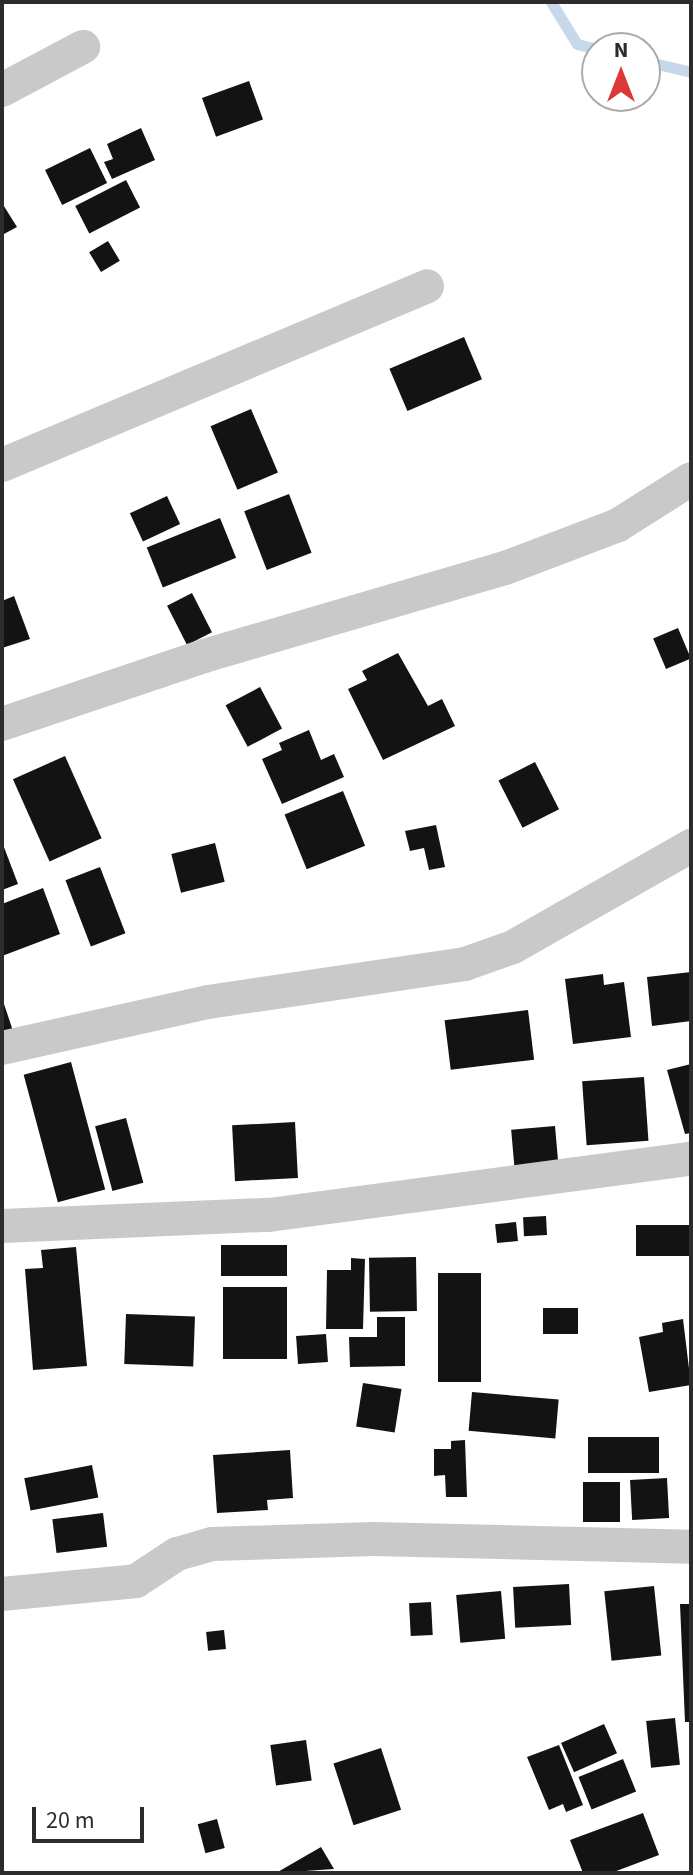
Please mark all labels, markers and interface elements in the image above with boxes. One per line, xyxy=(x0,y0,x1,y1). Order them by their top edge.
north arrow xyxy=(581,32,661,112)
text: N xyxy=(614,34,628,66)
scale bar xyxy=(36,1791,148,1841)
text: 20 m xyxy=(46,1803,95,1838)

